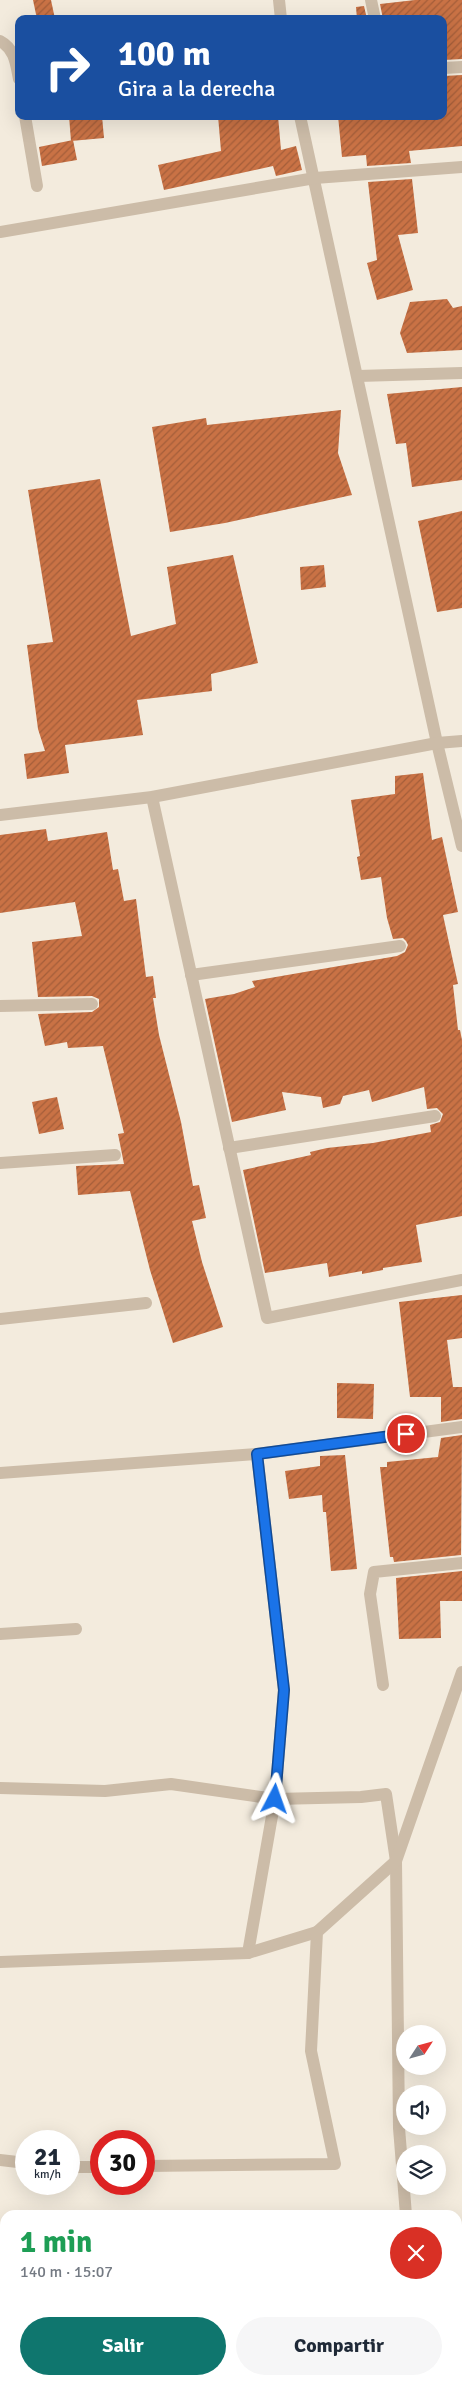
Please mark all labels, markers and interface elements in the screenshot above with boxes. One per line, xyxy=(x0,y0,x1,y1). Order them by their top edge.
text: 100 m xyxy=(118,32,211,75)
icon: right xyxy=(35,35,100,100)
text: Gira a la derecha xyxy=(118,75,275,102)
pin xyxy=(385,1413,427,1455)
icon: arrive xyxy=(392,1420,420,1448)
position arrow xyxy=(248,1772,300,1824)
north arrow xyxy=(396,2025,446,2075)
map controls xyxy=(396,2025,446,2195)
button: sound xyxy=(396,2085,446,2135)
speed limit sign: 30 xyxy=(90,2130,155,2195)
text: 21 xyxy=(34,2141,61,2172)
button: layers xyxy=(396,2145,446,2195)
text: km/h xyxy=(34,2167,61,2182)
text: 1 min xyxy=(20,2224,92,2261)
button: close xyxy=(390,2227,442,2279)
text: 140 m · 15:07 xyxy=(20,2262,113,2282)
button: Salir xyxy=(20,2317,226,2375)
button: Compartir xyxy=(236,2317,442,2375)

